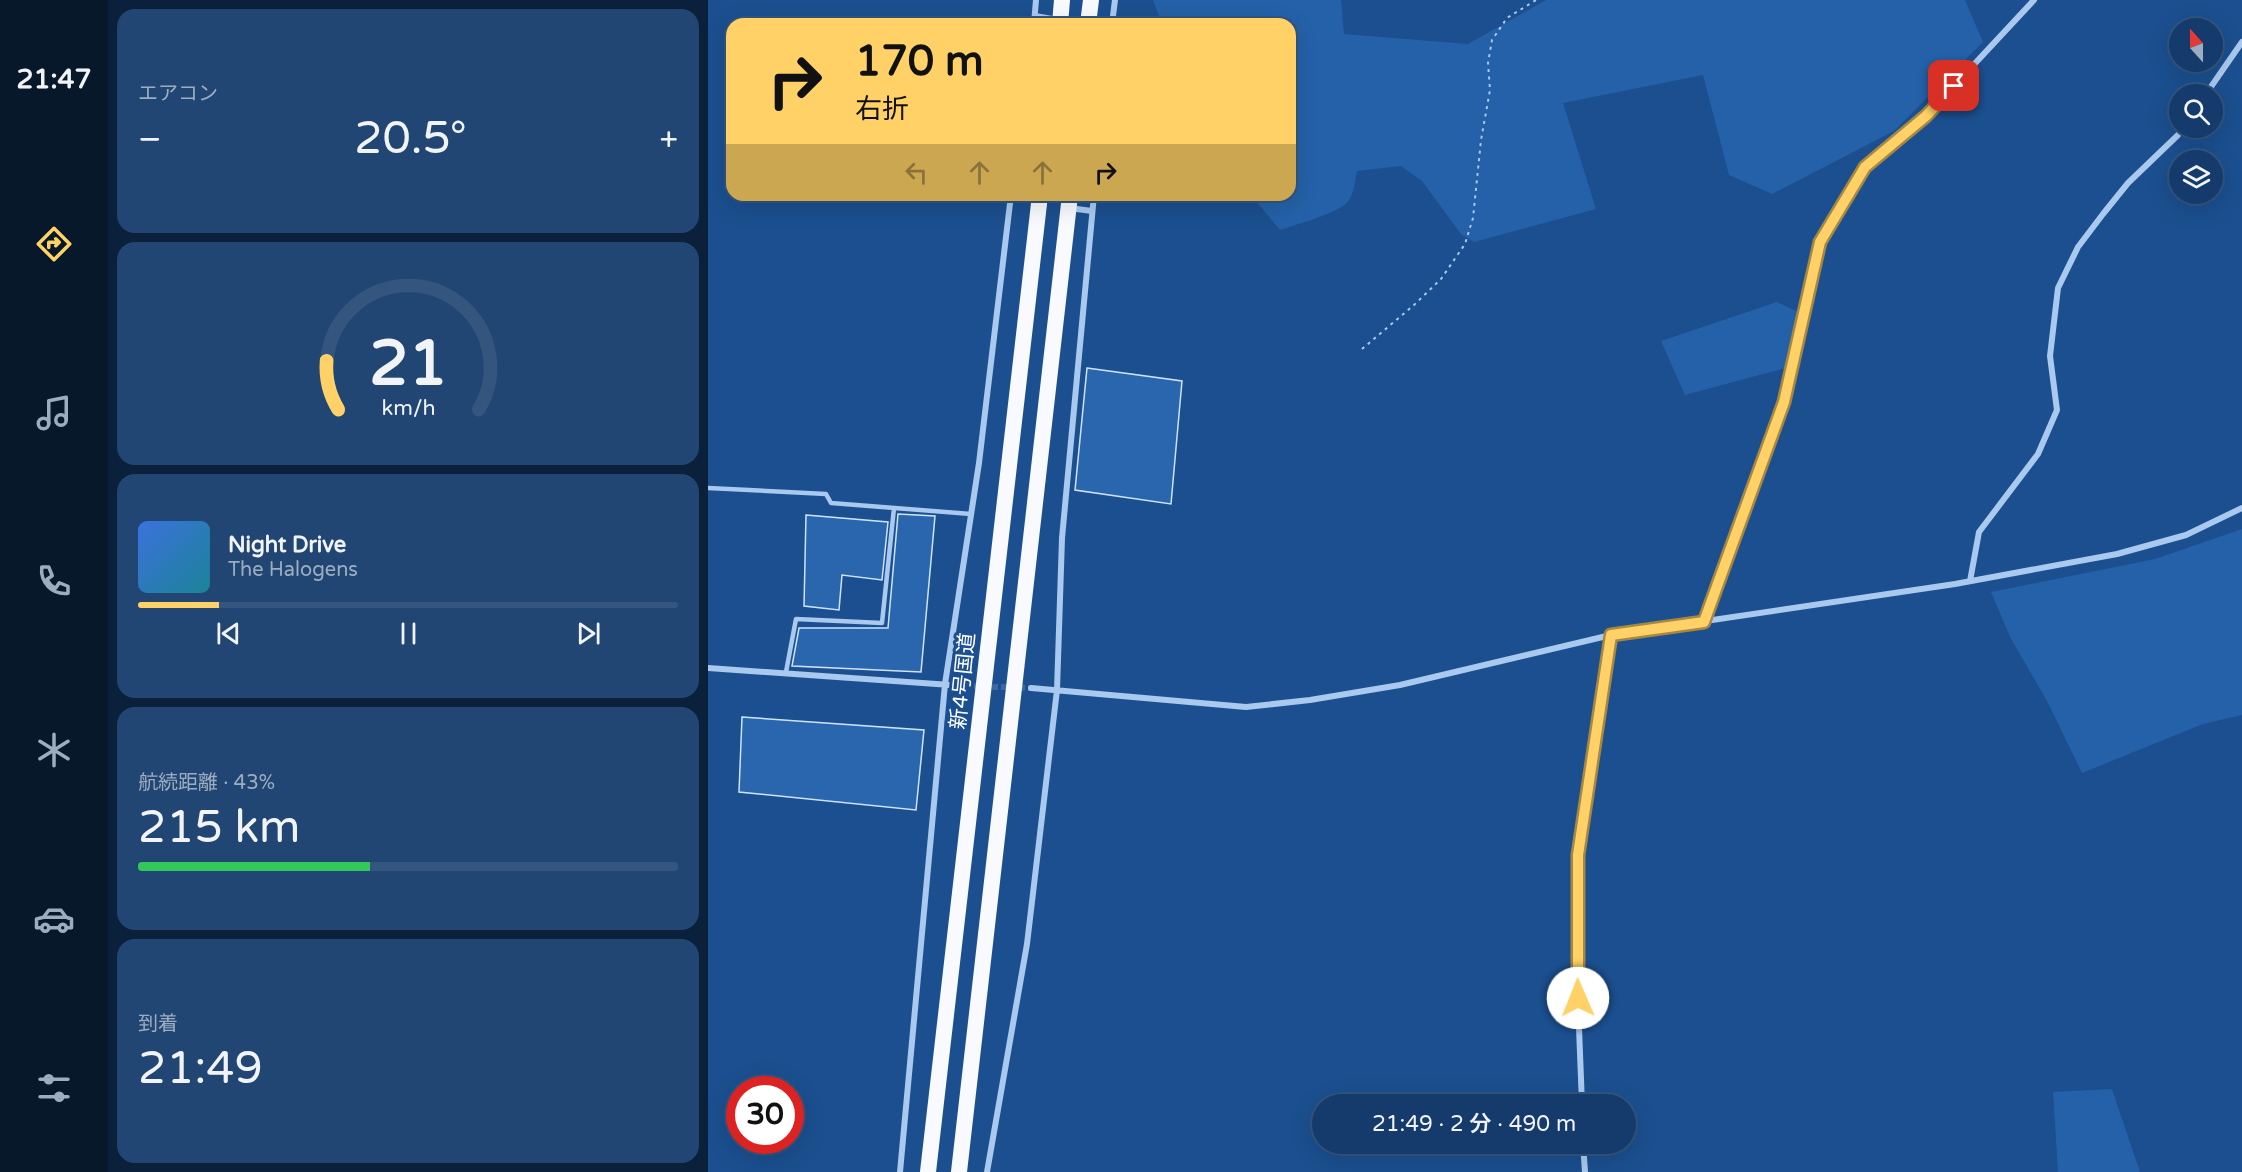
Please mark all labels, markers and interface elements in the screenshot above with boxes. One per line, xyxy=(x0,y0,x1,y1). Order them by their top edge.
north arrow xyxy=(2169,18,2223,72)
map controls xyxy=(2169,18,2223,204)
text: 170 m xyxy=(855,36,984,87)
icon: right xyxy=(756,42,834,120)
pin xyxy=(1928,60,1979,111)
text: 21:47 xyxy=(17,63,91,96)
icon: arrive xyxy=(1937,69,1970,102)
text: エアコン xyxy=(138,82,218,106)
button: search xyxy=(2169,84,2223,138)
text: 右折 xyxy=(855,93,909,126)
text: 20.5° xyxy=(354,112,467,166)
text: − xyxy=(138,120,162,159)
text: + xyxy=(659,120,678,159)
button: layers xyxy=(2169,150,2223,204)
icon: left xyxy=(900,156,933,189)
icon: ahead xyxy=(963,156,996,189)
icon: ahead xyxy=(1026,156,1059,189)
icon: right xyxy=(1089,156,1122,189)
icon: directions xyxy=(33,223,75,265)
text: 21 xyxy=(369,328,447,403)
icon: music xyxy=(33,392,75,434)
text: km/h xyxy=(381,396,435,422)
text: Night Drive xyxy=(228,532,346,558)
text: The Halogens xyxy=(228,558,358,582)
icon: phone xyxy=(33,560,75,602)
icon: previous xyxy=(212,617,245,650)
icon: pause xyxy=(392,617,425,650)
icon: next xyxy=(572,617,605,650)
street label: 新4号国道 xyxy=(945,631,981,731)
icon: climate xyxy=(33,729,75,771)
text: 航続距離 · 43% xyxy=(138,771,275,795)
text: 215 km xyxy=(138,801,300,855)
icon: car xyxy=(33,898,75,940)
position arrow xyxy=(1546,966,1610,1030)
text: 到着 xyxy=(138,1012,178,1036)
text: 21:49 xyxy=(138,1042,263,1096)
icon: filters xyxy=(33,1067,75,1109)
speed limit sign: 30 xyxy=(726,1076,804,1154)
text: 21:49 · 2 分 · 490 m xyxy=(1372,1111,1576,1137)

